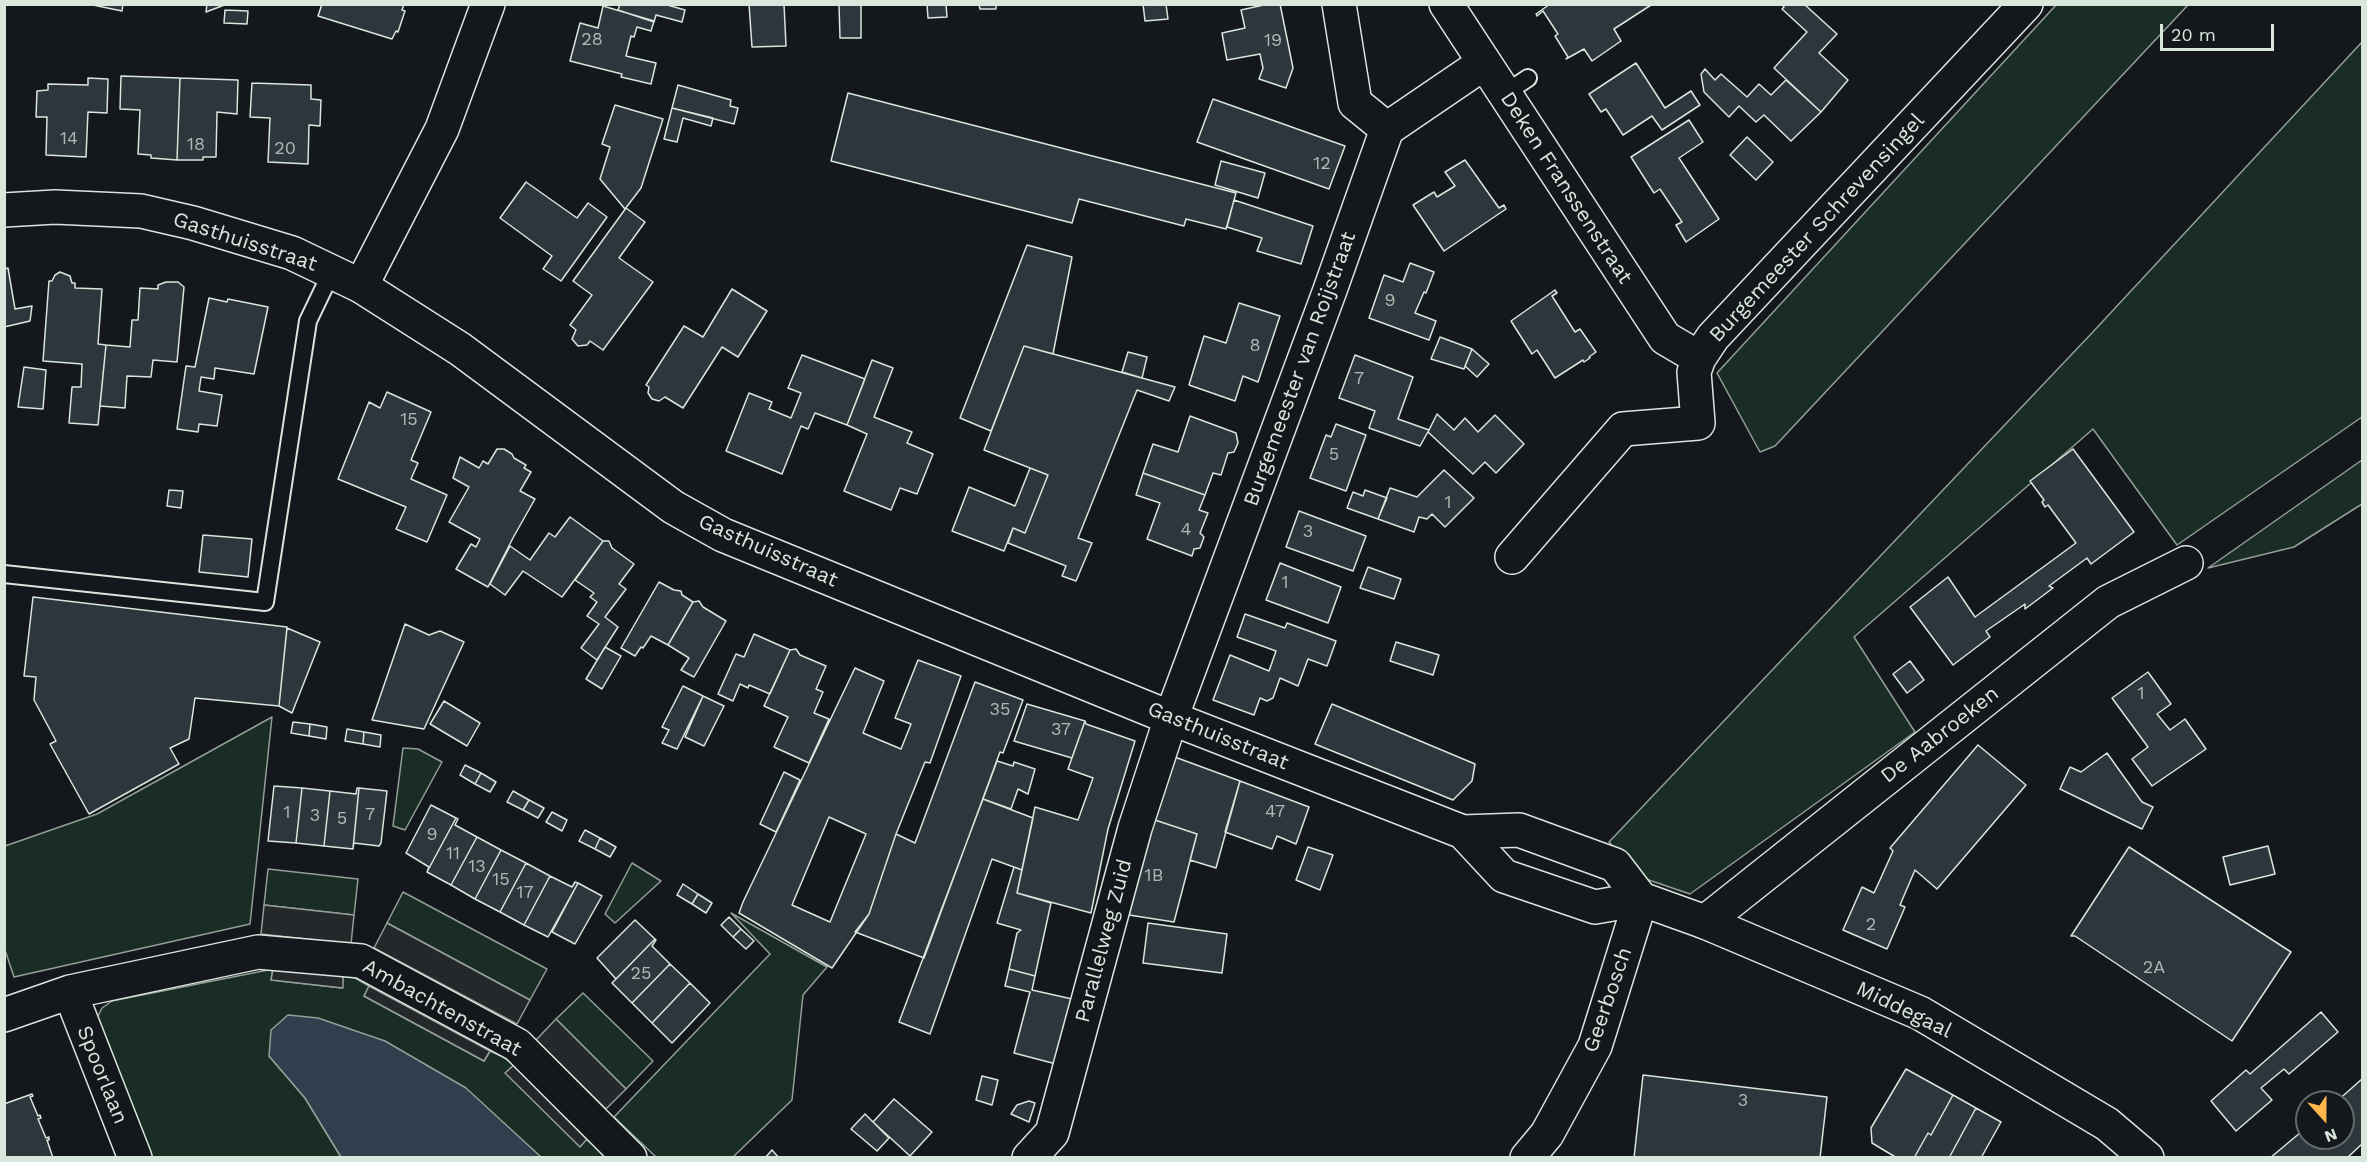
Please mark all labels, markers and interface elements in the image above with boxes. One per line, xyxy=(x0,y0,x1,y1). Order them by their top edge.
scale bar xyxy=(2163,12,2277,50)
text: 20 m xyxy=(2171,24,2216,45)
house number: 28 xyxy=(581,29,603,51)
house number: 19 xyxy=(1264,30,1282,52)
street label: Deken Franssenstraat xyxy=(1495,87,1637,289)
street label: Burgemeester Schrevensingel xyxy=(1704,108,1930,348)
house number: 14 xyxy=(60,128,78,150)
house number: 18 xyxy=(187,134,205,156)
house number: 20 xyxy=(274,138,296,160)
house number: 12 xyxy=(1313,153,1331,175)
street label: Gasthuisstraat xyxy=(170,207,320,277)
street label: Burgemeester van Roijstraat xyxy=(1239,228,1361,510)
house number: 9 xyxy=(1384,290,1396,312)
house number: 8 xyxy=(1249,335,1261,357)
house number: 7 xyxy=(1354,368,1364,390)
house number: 15 xyxy=(400,409,418,431)
house number: 5 xyxy=(1329,444,1339,466)
house number: 1 xyxy=(1444,492,1452,514)
street label: Gasthuisstraat xyxy=(694,509,842,593)
house number: 4 xyxy=(1181,519,1191,541)
house number: 3 xyxy=(1303,521,1313,543)
house number: 1 xyxy=(1281,572,1289,594)
street label: De Aabroeken xyxy=(1876,681,2004,789)
house number: 1 xyxy=(2137,683,2145,705)
street label: Gasthuisstraat xyxy=(1144,696,1292,776)
house number: 35 xyxy=(990,699,1010,721)
house number: 37 xyxy=(1051,719,1071,741)
house number: 47 xyxy=(1265,801,1285,823)
house number: 1 xyxy=(283,802,291,824)
house number: 7 xyxy=(365,804,375,826)
house number: 3 xyxy=(310,805,320,827)
house number: 5 xyxy=(337,808,347,830)
house number: 9 xyxy=(426,824,438,846)
house number: 11 xyxy=(446,843,460,865)
house number: 13 xyxy=(468,856,486,878)
street label: Parallelweg Zuid xyxy=(1070,857,1138,1025)
house number: 1B xyxy=(1145,865,1163,887)
house number: 15 xyxy=(492,869,510,891)
house number: 17 xyxy=(516,882,534,904)
house number: 2 xyxy=(1866,914,1876,936)
street label: Geerbosch xyxy=(1578,944,1638,1056)
street label: Ambachtenstraat xyxy=(358,954,526,1062)
house number: 2A xyxy=(2143,957,2165,979)
house number: 25 xyxy=(631,963,651,985)
street label: Middegaal xyxy=(1852,976,1956,1044)
street label: Spoorlaan xyxy=(71,1022,133,1128)
house number: 3 xyxy=(1738,1090,1748,1112)
north arrow xyxy=(2295,1090,2355,1150)
text: N xyxy=(2322,1124,2340,1146)

